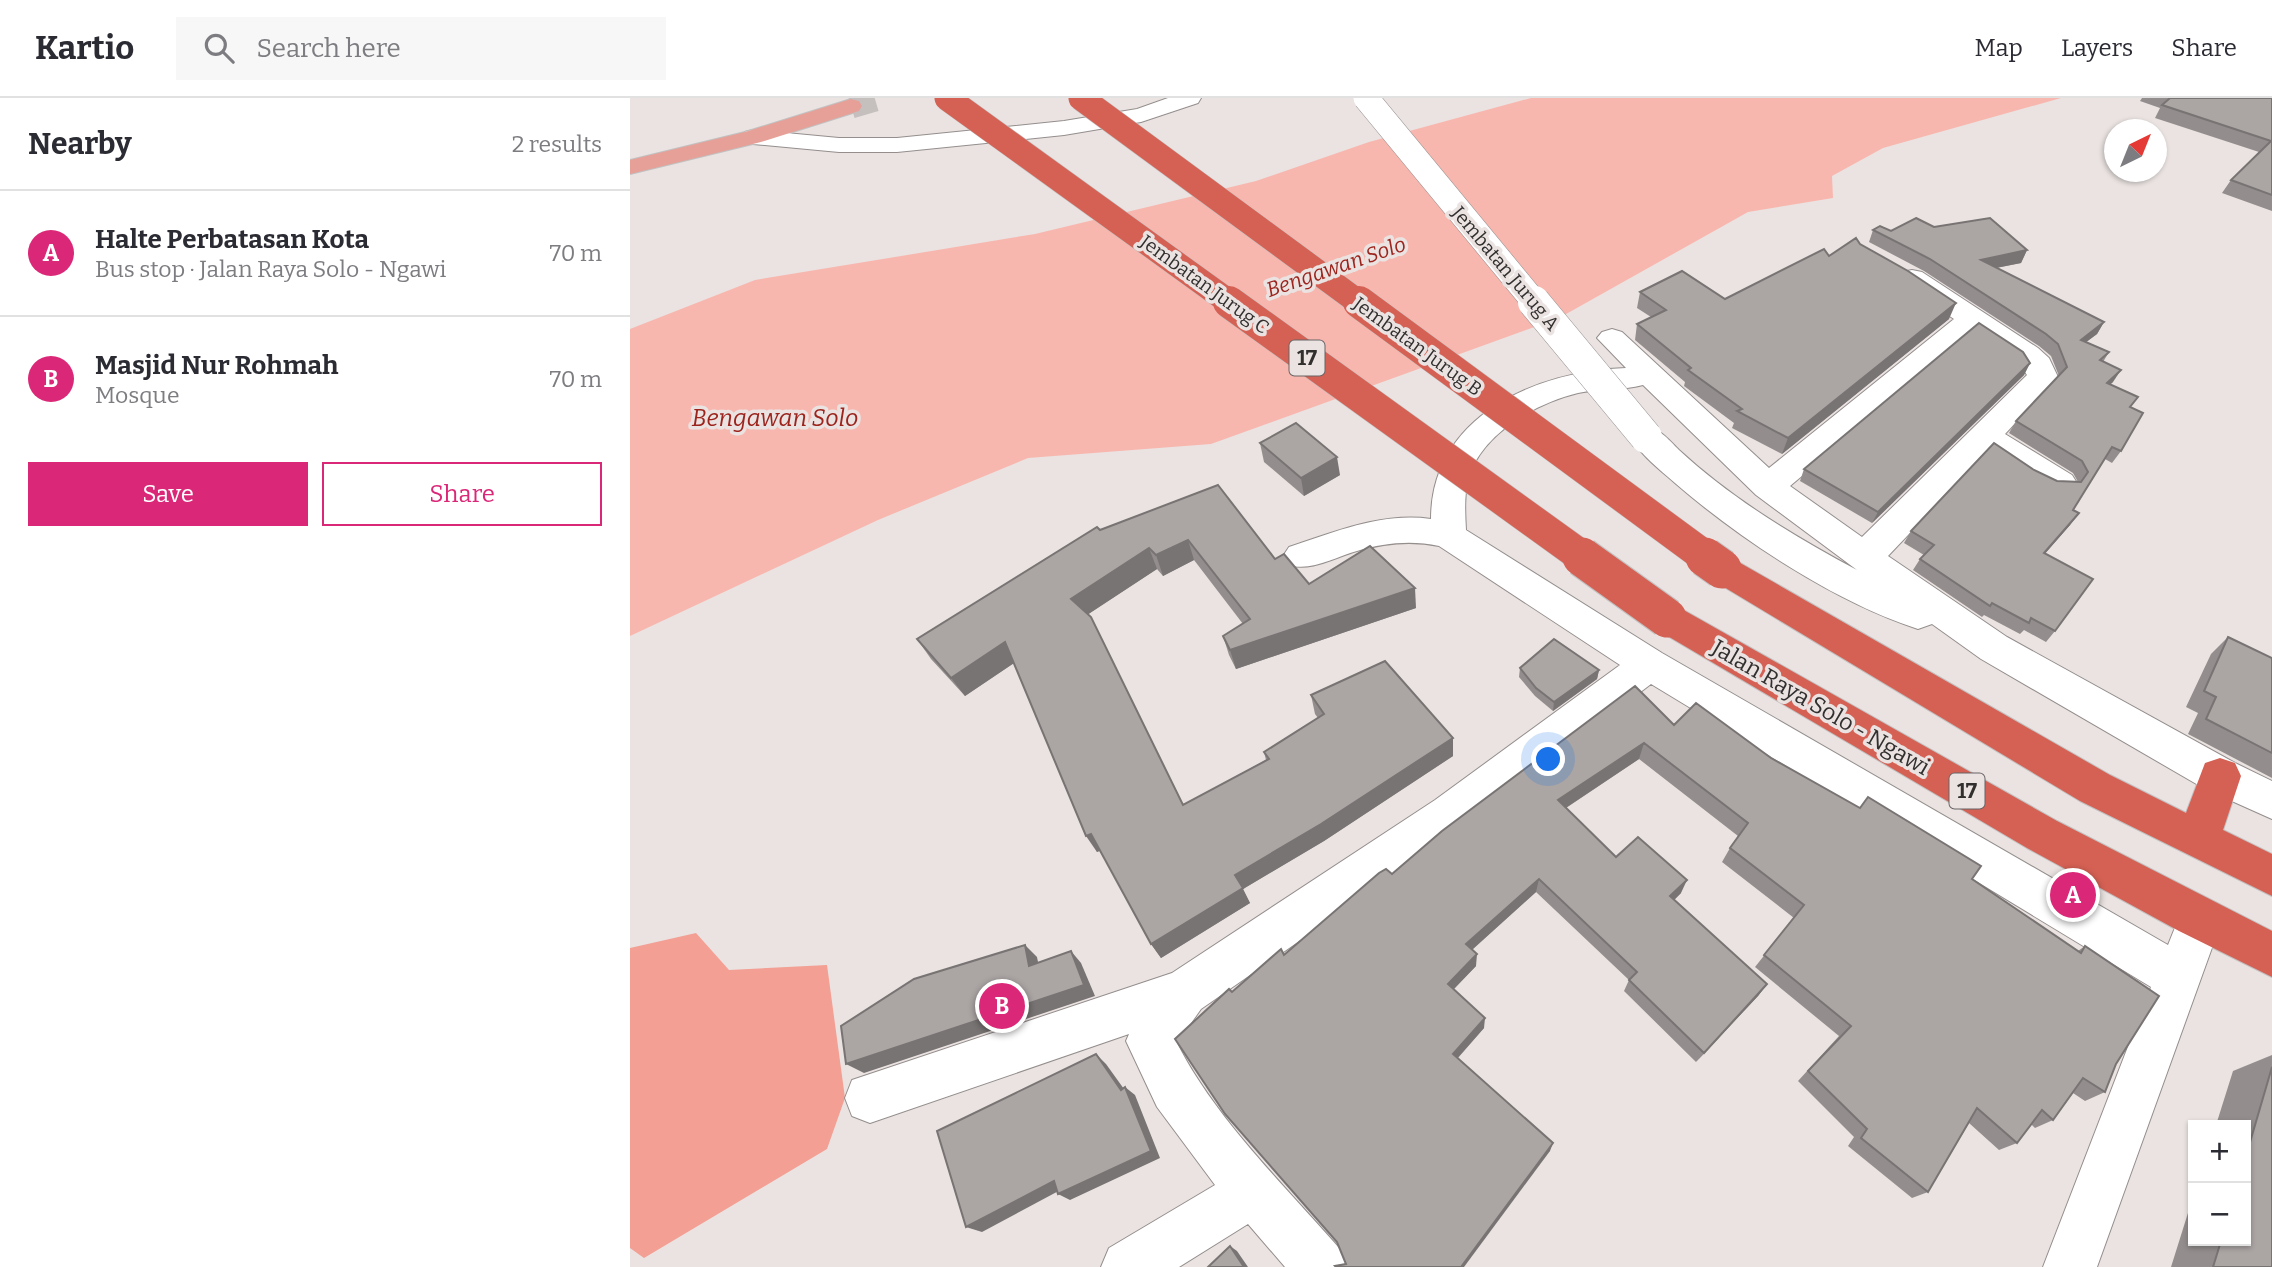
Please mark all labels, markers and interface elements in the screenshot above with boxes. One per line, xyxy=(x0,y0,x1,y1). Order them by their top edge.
search box xyxy=(176,17,666,80)
text: Kartio xyxy=(35,28,134,68)
icon: search xyxy=(200,29,238,67)
text: Search here xyxy=(256,33,401,64)
text: Map xyxy=(1975,34,2023,62)
text: Layers xyxy=(2061,34,2133,62)
text: Share xyxy=(2171,34,2237,62)
north arrow xyxy=(2104,119,2167,182)
text: Nearby xyxy=(28,126,132,162)
text: 2 results xyxy=(512,130,602,158)
street label: Jembatan Jurug A xyxy=(1446,201,1564,335)
text: Halte Perbatasan Kota xyxy=(95,224,369,255)
street label: Jembatan Jurug C xyxy=(1135,229,1274,339)
water label: Bengawan Solo xyxy=(1263,231,1409,303)
text: A xyxy=(43,239,59,267)
text: 70 m xyxy=(550,239,602,267)
text: Bus stop · Jalan Raya Solo - Ngawi xyxy=(95,255,446,283)
street label: Jembatan Jurug B xyxy=(1348,291,1487,401)
road number: 17 xyxy=(1290,341,1324,376)
text: Masjid Nur Rohmah xyxy=(95,350,339,381)
text: B xyxy=(44,365,58,393)
text: 70 m xyxy=(550,365,602,393)
text: Mosque xyxy=(95,381,179,409)
water label: Bengawan Solo xyxy=(692,404,858,432)
button: Save xyxy=(28,462,308,526)
button: Share xyxy=(322,462,602,526)
street label: Jalan Raya Solo - Ngawi xyxy=(1706,633,1935,781)
your location xyxy=(1531,742,1565,776)
road number: 17 xyxy=(1950,774,1984,808)
pin: A xyxy=(2050,869,2096,921)
pin: B xyxy=(979,980,1025,1032)
map controls xyxy=(2188,1120,2251,1246)
button: + xyxy=(2188,1120,2251,1183)
button: − xyxy=(2188,1183,2251,1246)

